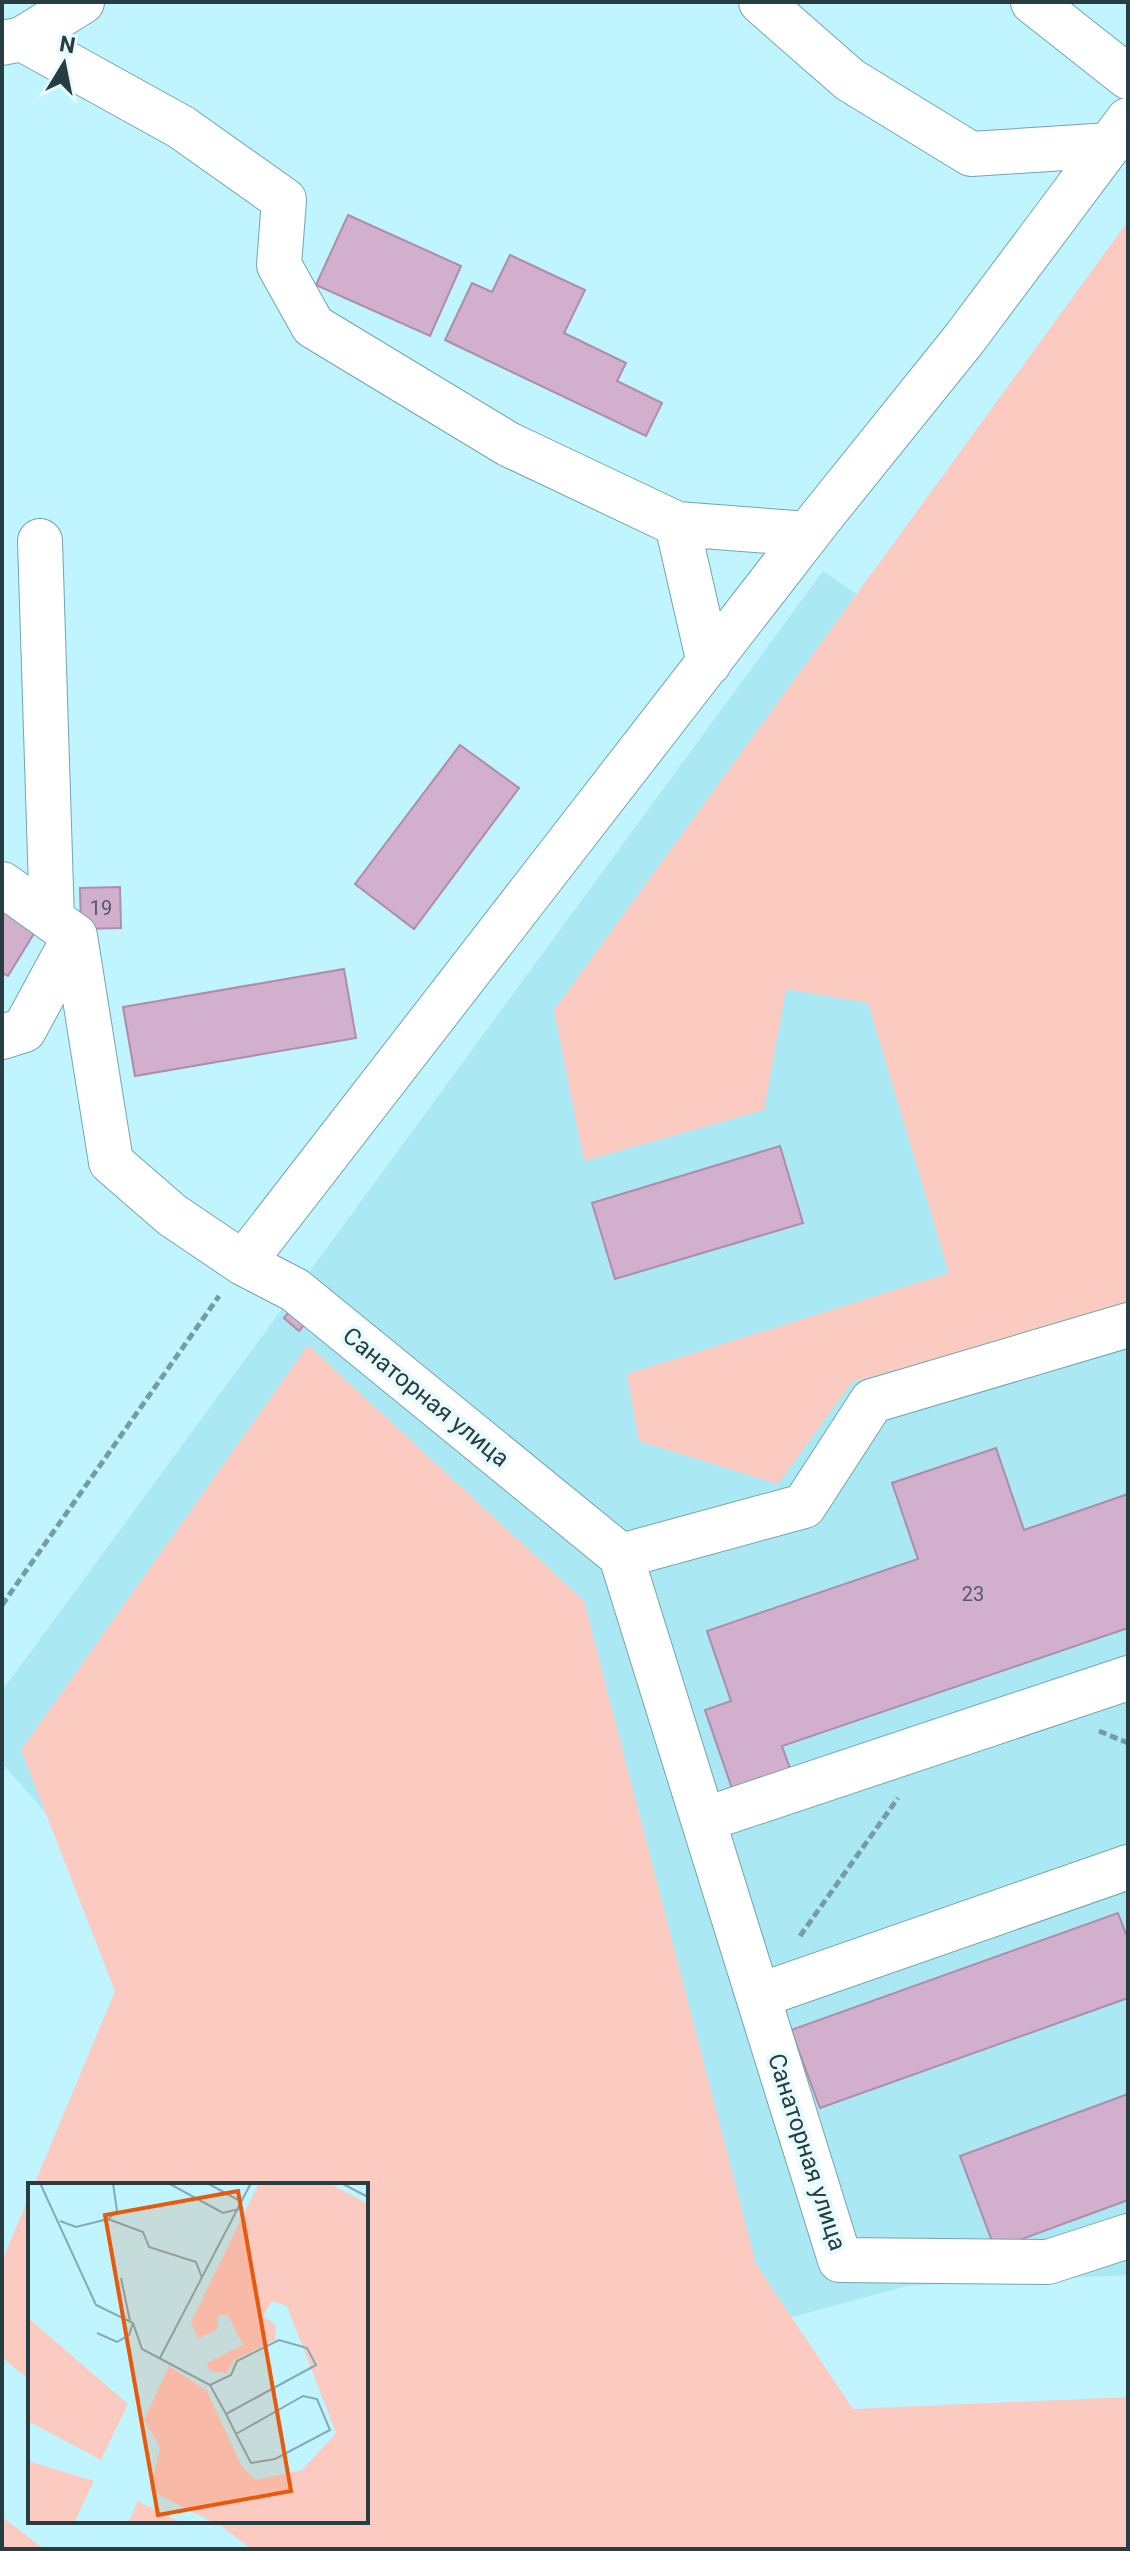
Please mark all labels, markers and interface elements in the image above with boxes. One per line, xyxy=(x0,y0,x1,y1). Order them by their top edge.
north arrow xyxy=(24,24,104,104)
text: N xyxy=(58,31,77,58)
house number: 19 xyxy=(90,896,112,920)
street label: Санаторная улица xyxy=(337,1321,515,1473)
house number: 23 xyxy=(962,1582,984,1606)
street label: Санаторная улица xyxy=(762,2050,852,2254)
inset map xyxy=(28,2183,368,2523)

